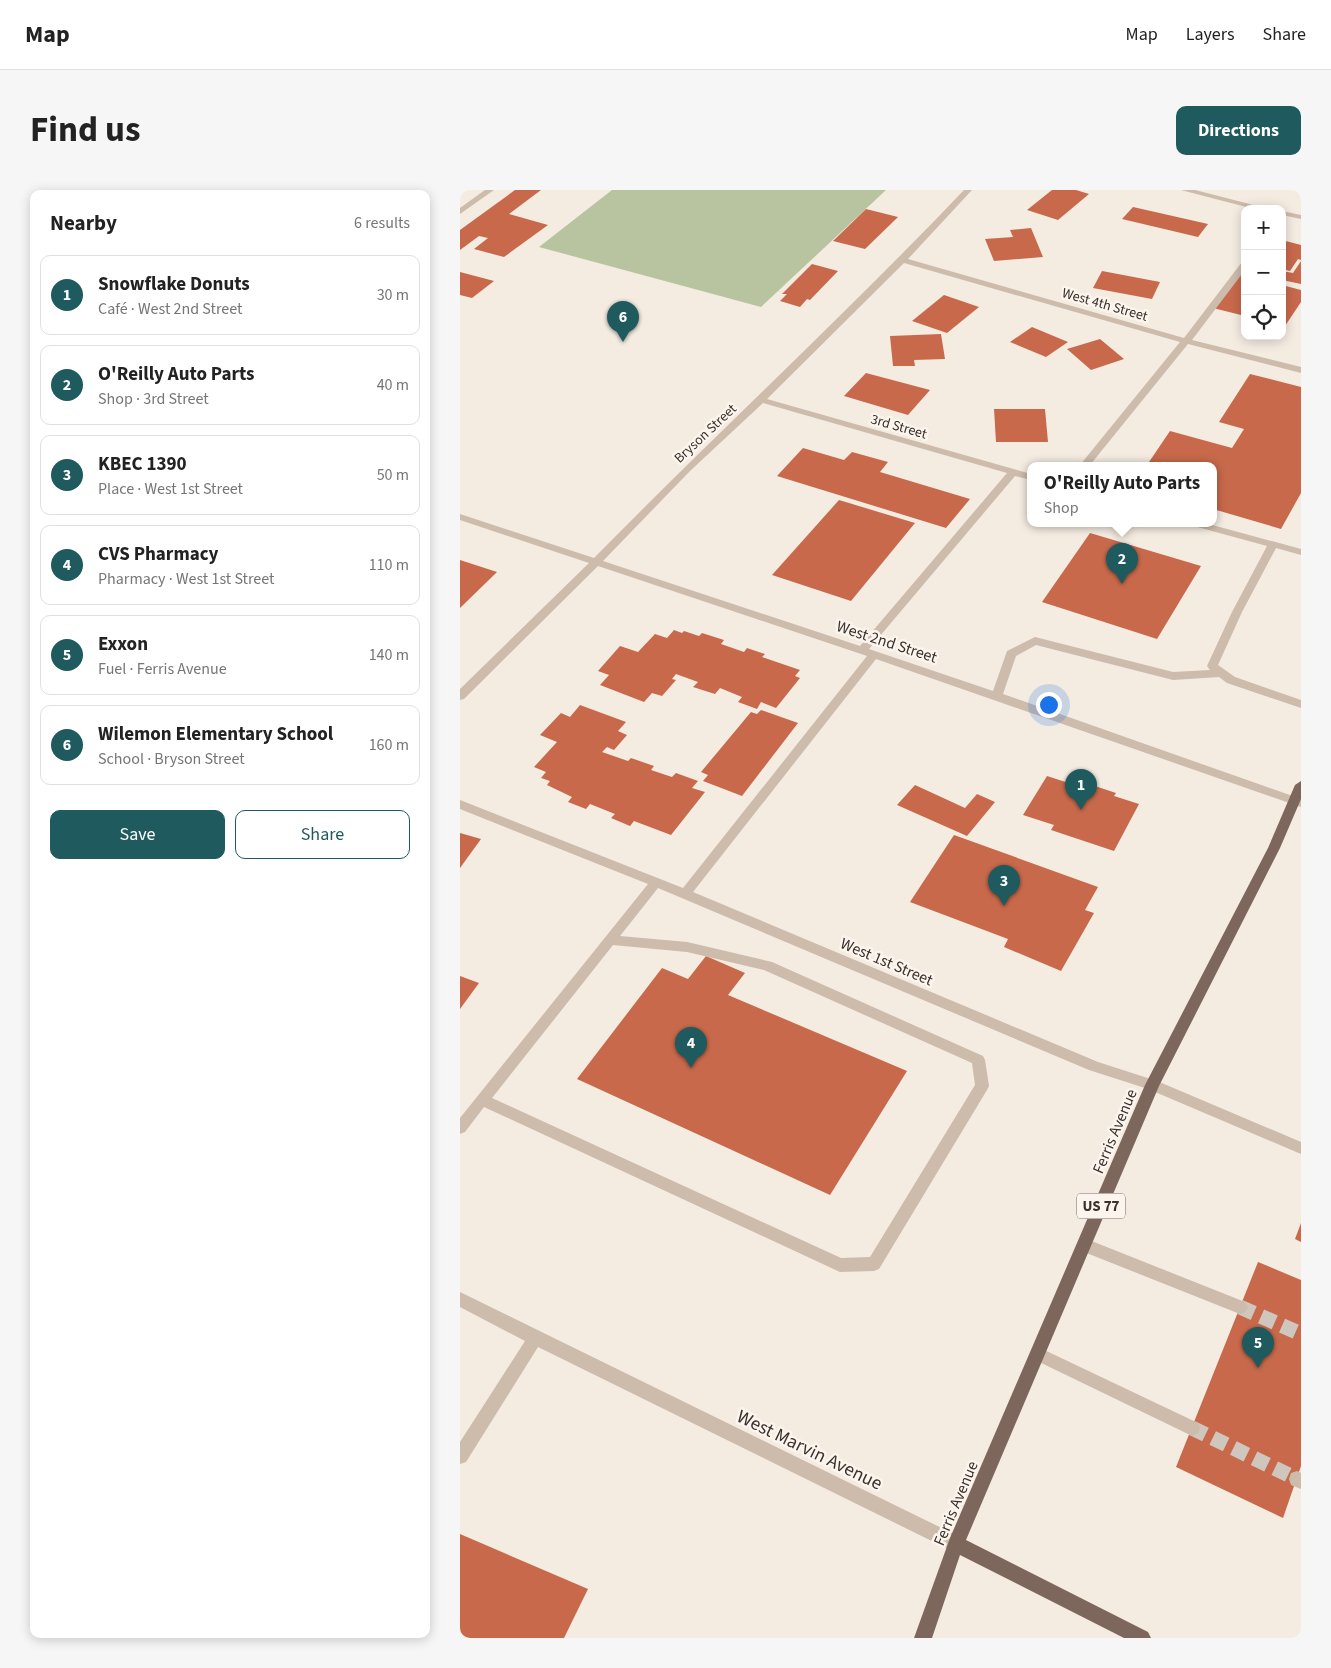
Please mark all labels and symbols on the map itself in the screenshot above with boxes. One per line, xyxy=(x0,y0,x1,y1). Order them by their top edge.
street label: West 4th Street xyxy=(1060,283,1150,327)
pin: 6 xyxy=(607,301,639,342)
street label: Bryson Street xyxy=(670,399,742,468)
street label: 3rd Street xyxy=(868,409,929,445)
pin: 2 xyxy=(1106,543,1138,584)
street label: West 2nd Street xyxy=(834,615,940,669)
your location xyxy=(1036,692,1062,718)
pin: 1 xyxy=(1065,769,1097,810)
pin: 3 xyxy=(988,865,1020,906)
street label: West 1st Street xyxy=(837,933,937,992)
pin: 4 xyxy=(675,1027,707,1068)
street label: Ferris Avenue xyxy=(1087,1086,1143,1177)
road number: US 77 xyxy=(1077,1194,1125,1218)
pin: 5 xyxy=(1242,1327,1274,1368)
street label: West Marvin Avenue xyxy=(732,1403,887,1497)
street label: Ferris Avenue xyxy=(928,1458,984,1549)

